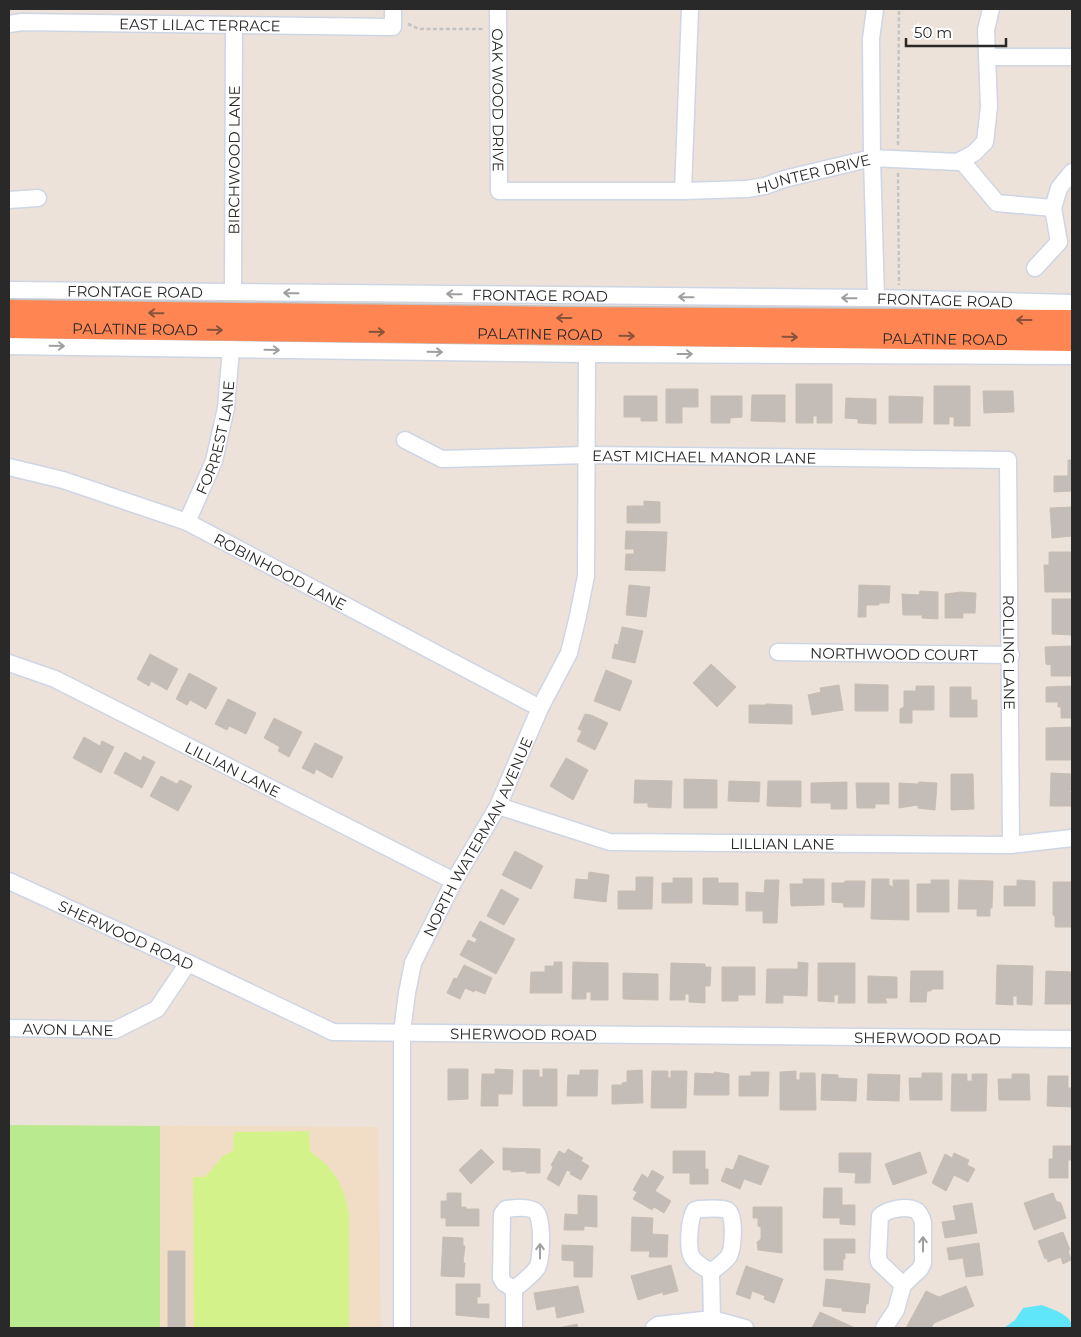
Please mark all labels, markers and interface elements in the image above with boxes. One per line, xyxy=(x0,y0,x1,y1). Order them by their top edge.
street label: EAST LILAC TERRACE xyxy=(119,14,281,35)
scale bar xyxy=(906,15,1006,47)
text: 50 m xyxy=(914,23,952,42)
street label: OAK WOOD DRIVE xyxy=(489,28,508,172)
street label: BIRCHWOOD LANE xyxy=(224,85,243,235)
street label: HUNTER DRIVE xyxy=(754,149,872,197)
street label: FRONTAGE ROAD xyxy=(67,281,203,301)
street label: FRONTAGE ROAD xyxy=(472,285,608,305)
one-way arrow xyxy=(283,288,300,298)
one-way arrow xyxy=(446,289,462,299)
street label: FRONTAGE ROAD xyxy=(877,289,1013,311)
one-way arrow xyxy=(678,292,694,301)
one-way arrow xyxy=(841,293,857,303)
one-way arrow xyxy=(148,308,164,318)
one-way arrow xyxy=(556,313,572,323)
one-way arrow xyxy=(1016,315,1032,325)
street label: PALATINE ROAD xyxy=(72,318,198,339)
street label: PALATINE ROAD xyxy=(477,323,603,344)
one-way arrow xyxy=(206,325,223,335)
one-way arrow xyxy=(369,328,385,337)
street label: PALATINE ROAD xyxy=(882,328,1008,349)
one-way arrow xyxy=(619,331,635,341)
one-way arrow xyxy=(782,332,798,342)
one-way arrow xyxy=(49,342,65,351)
one-way arrow xyxy=(264,345,280,355)
one-way arrow xyxy=(426,347,443,357)
one-way arrow xyxy=(676,349,693,359)
street label: FORREST LANE xyxy=(191,380,238,497)
street label: EAST MICHAEL MANOR LANE xyxy=(592,446,817,467)
street label: ROBINHOOD LANE xyxy=(211,529,350,614)
street label: ROLLING LANE xyxy=(1000,595,1019,710)
street label: NORTHWOOD COURT xyxy=(810,643,978,664)
street label: NORTH WATERMAN AVENUE xyxy=(418,734,536,939)
street label: LILLIAN LANE xyxy=(182,737,284,801)
street label: LILLIAN LANE xyxy=(730,833,835,853)
street label: SHERWOOD ROAD xyxy=(56,896,197,974)
street label: AVON LANE xyxy=(22,1019,114,1039)
street label: SHERWOOD ROAD xyxy=(450,1024,597,1044)
street label: SHERWOOD ROAD xyxy=(854,1027,1001,1048)
one-way arrow xyxy=(918,1236,928,1252)
one-way arrow xyxy=(535,1243,545,1259)

